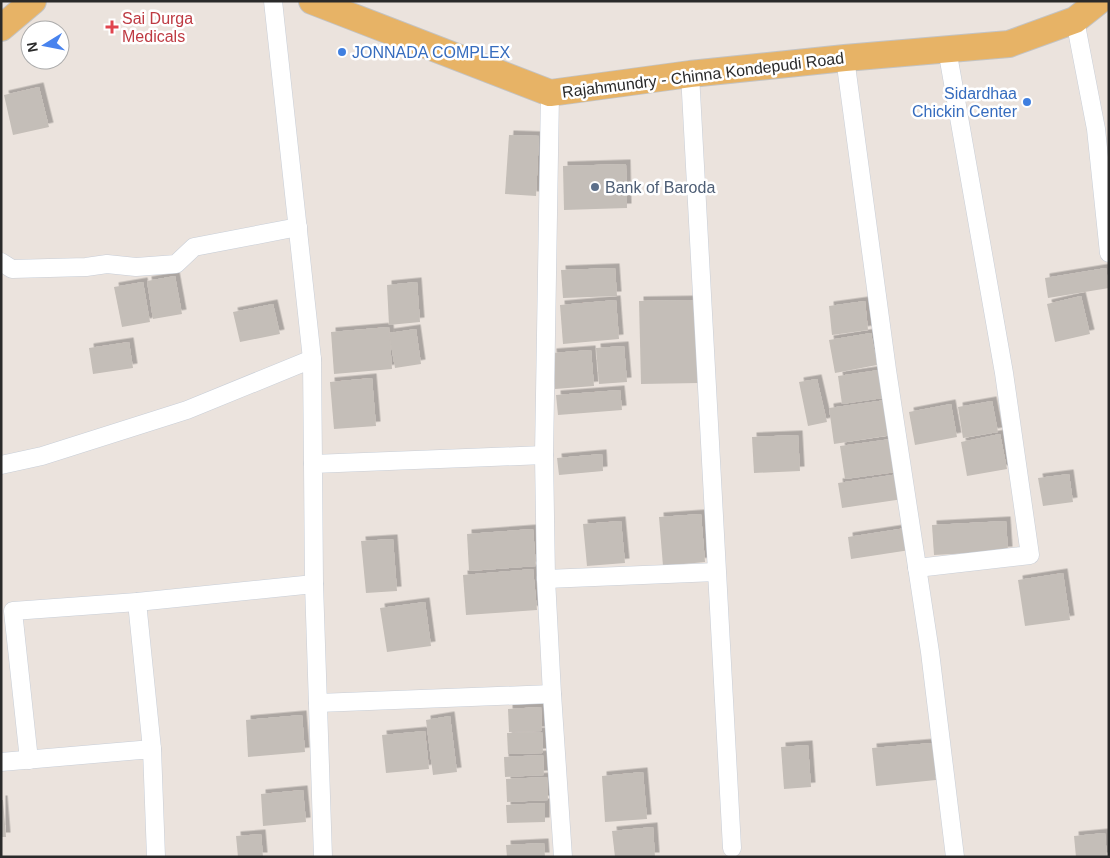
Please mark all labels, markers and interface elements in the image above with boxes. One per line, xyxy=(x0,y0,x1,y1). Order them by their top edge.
place label: Sai Durga Medicals xyxy=(122,10,193,45)
north arrow xyxy=(20,20,70,70)
marker: Sai Durga Medicals xyxy=(106,21,118,33)
text: N xyxy=(23,41,41,54)
place label: JONNADA COMPLEX xyxy=(352,44,511,61)
marker: JONNADA COMPLEX xyxy=(336,46,348,58)
street label: Rajahmundry - Chinna Kondepudi Road xyxy=(561,49,845,101)
place label: Sidardhaa Chickin Center xyxy=(912,85,1018,120)
marker: Sidardhaa Chickin Center xyxy=(1021,96,1033,108)
place label: Bank of Baroda xyxy=(605,179,715,196)
marker: Bank of Baroda xyxy=(589,181,601,193)

